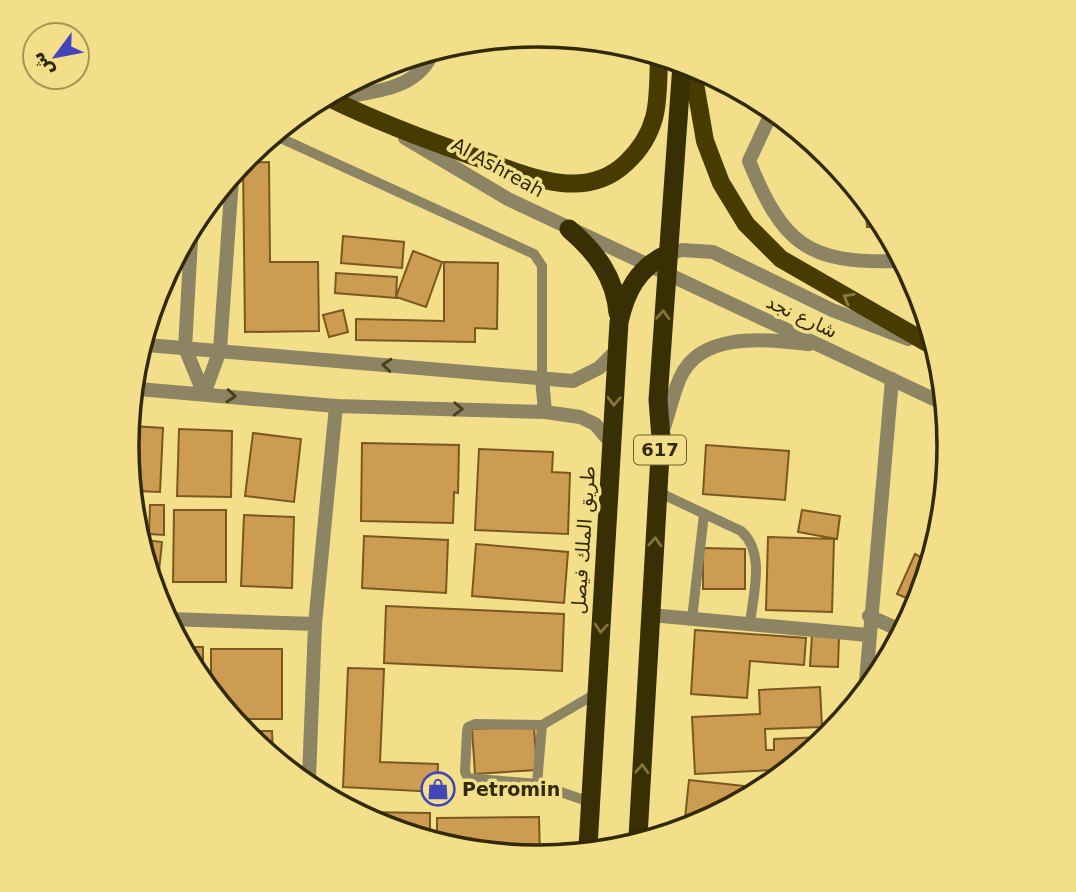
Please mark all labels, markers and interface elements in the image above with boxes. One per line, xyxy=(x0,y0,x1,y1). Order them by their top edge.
north arrow xyxy=(21,21,91,91)
text: ش xyxy=(25,48,59,82)
street label: Al Ashreah xyxy=(448,133,548,201)
street label: شارع نجد xyxy=(763,290,841,343)
one-way arrow xyxy=(843,293,856,306)
one-way arrow xyxy=(655,309,670,320)
one-way arrow xyxy=(381,357,393,372)
one-way arrow xyxy=(226,388,237,403)
one-way arrow xyxy=(607,396,622,407)
one-way arrow xyxy=(453,402,464,417)
road number: 617 xyxy=(634,436,686,464)
street label: طريق الملك فيصل xyxy=(567,465,600,615)
one-way arrow xyxy=(647,536,662,547)
one-way arrow xyxy=(593,623,608,634)
one-way arrow xyxy=(634,763,649,774)
shop icon: Petromin xyxy=(419,770,457,808)
place label: Petromin xyxy=(462,778,560,800)

